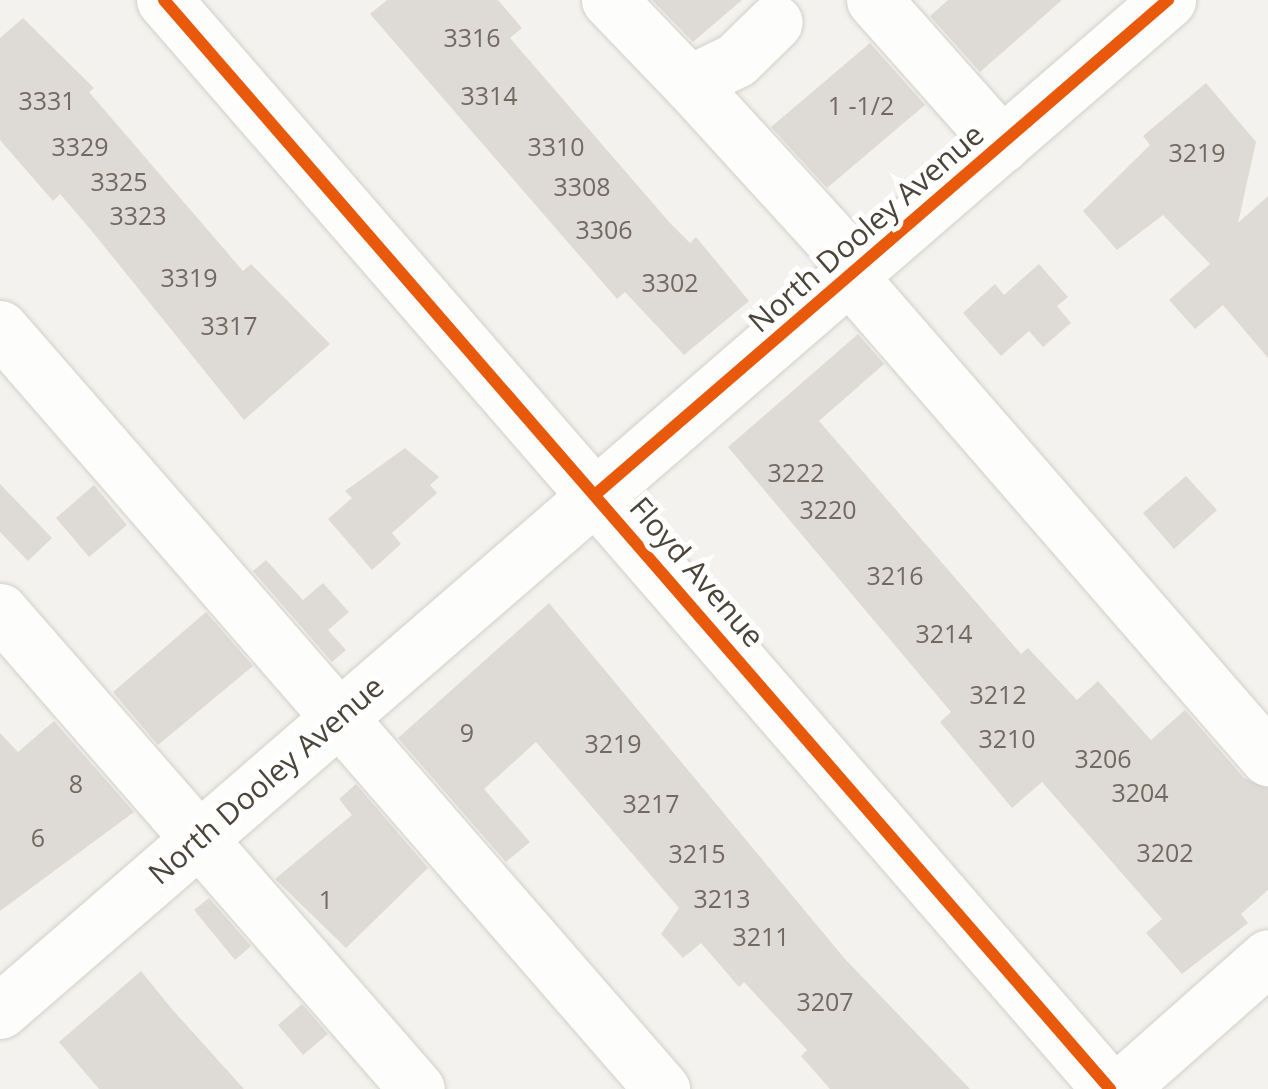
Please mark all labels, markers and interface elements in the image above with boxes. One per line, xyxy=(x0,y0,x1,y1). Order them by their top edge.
house number: 3316 xyxy=(443,22,501,52)
house number: 3314 xyxy=(460,80,518,110)
house number: 3331 xyxy=(18,85,76,115)
house number: 1 -1/2 xyxy=(828,90,894,120)
street label: North Dooley Avenue xyxy=(741,116,991,340)
house number: 3329 xyxy=(51,131,109,161)
house number: 3310 xyxy=(527,131,585,161)
house number: 3219 xyxy=(1168,137,1226,167)
house number: 3325 xyxy=(90,166,148,196)
house number: 3308 xyxy=(553,171,611,201)
house number: 3323 xyxy=(109,200,167,230)
house number: 3306 xyxy=(575,214,633,244)
house number: 3319 xyxy=(160,262,218,292)
house number: 3302 xyxy=(641,267,699,297)
house number: 3317 xyxy=(200,310,258,340)
house number: 3222 xyxy=(767,457,825,487)
street label: Floyd Avenue xyxy=(622,490,772,654)
house number: 3220 xyxy=(799,494,857,524)
house number: 3216 xyxy=(866,560,924,590)
house number: 3214 xyxy=(915,618,973,648)
street label: North Dooley Avenue xyxy=(141,668,391,892)
house number: 3212 xyxy=(969,679,1027,709)
house number: 9 xyxy=(460,717,474,747)
house number: 3210 xyxy=(978,723,1036,753)
house number: 3219 xyxy=(584,728,642,758)
house number: 3206 xyxy=(1074,743,1132,773)
house number: 8 xyxy=(69,768,83,798)
house number: 3204 xyxy=(1111,777,1169,807)
house number: 3217 xyxy=(622,788,680,818)
house number: 6 xyxy=(31,822,45,852)
house number: 3202 xyxy=(1136,837,1194,867)
house number: 3215 xyxy=(668,838,726,868)
house number: 3213 xyxy=(693,883,751,913)
house number: 1 xyxy=(319,884,333,914)
house number: 3211 xyxy=(732,921,790,951)
house number: 3207 xyxy=(796,986,854,1016)

